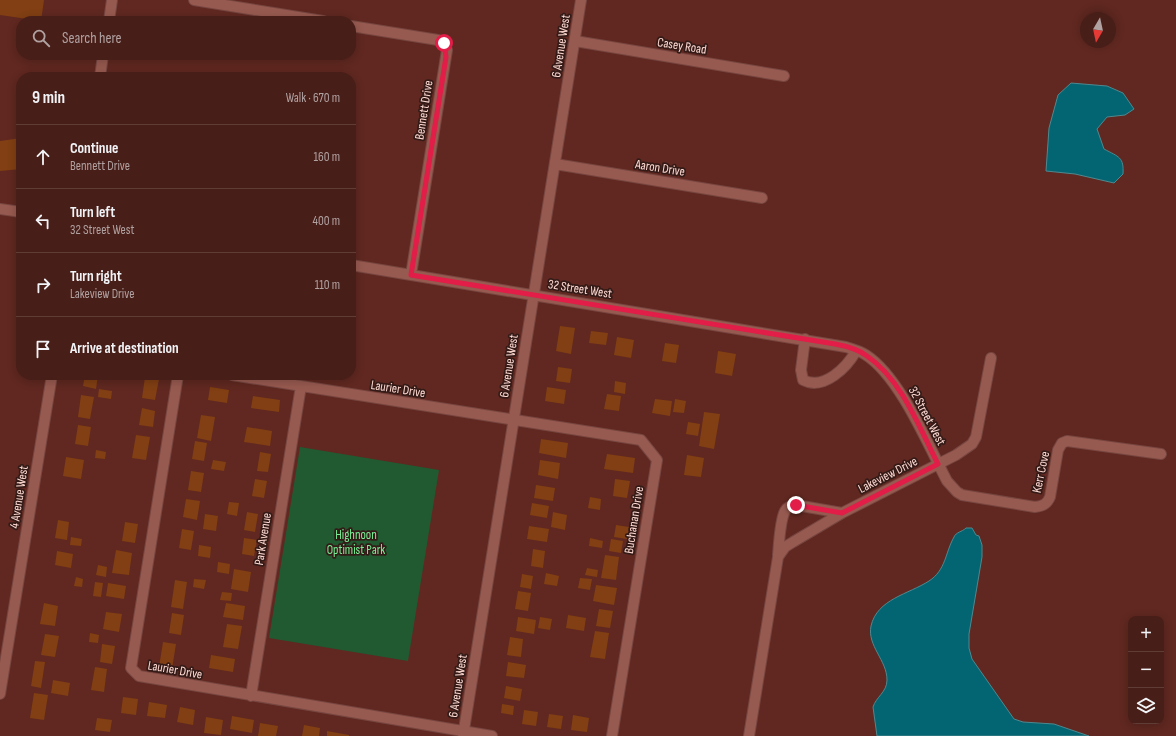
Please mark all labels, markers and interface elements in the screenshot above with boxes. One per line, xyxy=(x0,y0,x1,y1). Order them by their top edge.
north arrow xyxy=(1080,12,1116,48)
street label: 6 Avenue West xyxy=(548,13,574,79)
search box xyxy=(16,16,356,60)
icon: search xyxy=(30,27,52,49)
text: Search here xyxy=(62,29,122,48)
route start xyxy=(435,34,453,52)
street label: Casey Road xyxy=(656,34,708,58)
street label: Bennett Drive xyxy=(411,79,437,141)
text: 9 min xyxy=(32,88,65,108)
text: Walk · 670 m xyxy=(286,90,340,106)
text: Continue xyxy=(70,139,119,158)
icon: ahead xyxy=(32,146,54,168)
text: 160 m xyxy=(314,149,340,165)
street label: Aaron Drive xyxy=(633,156,686,180)
text: Bennett Drive xyxy=(70,158,130,174)
text: Turn left xyxy=(70,203,115,222)
icon: left xyxy=(32,210,54,232)
text: 400 m xyxy=(313,213,340,229)
text: 32 Street West xyxy=(70,222,134,238)
text: Turn right xyxy=(70,267,122,286)
icon: right xyxy=(32,274,54,296)
street label: 32 Street West xyxy=(547,276,613,302)
text: 110 m xyxy=(315,277,340,293)
text: Lakeview Drive xyxy=(70,286,134,302)
street label: 6 Avenue West xyxy=(496,333,522,399)
icon: arrive xyxy=(32,338,54,360)
text: Arrive at destination xyxy=(70,339,179,358)
street label: Laurier Drive xyxy=(370,377,426,401)
street label: 32 Street West xyxy=(905,384,949,448)
street label: Kerr Cove xyxy=(1029,450,1053,494)
street label: Lakeview Drive xyxy=(856,453,920,497)
street label: 4 Avenue West xyxy=(6,464,32,530)
street label: Buchanan Drive xyxy=(621,485,647,555)
route end xyxy=(787,496,805,514)
street label: Park Avenue xyxy=(251,512,275,566)
park label: Highnoon Optimist Park xyxy=(327,527,385,558)
map controls xyxy=(1128,616,1164,724)
button: + xyxy=(1128,616,1164,652)
button: − xyxy=(1128,652,1164,688)
street label: 6 Avenue West xyxy=(445,653,471,719)
street label: Laurier Drive xyxy=(146,657,204,683)
button: layers xyxy=(1128,688,1164,724)

